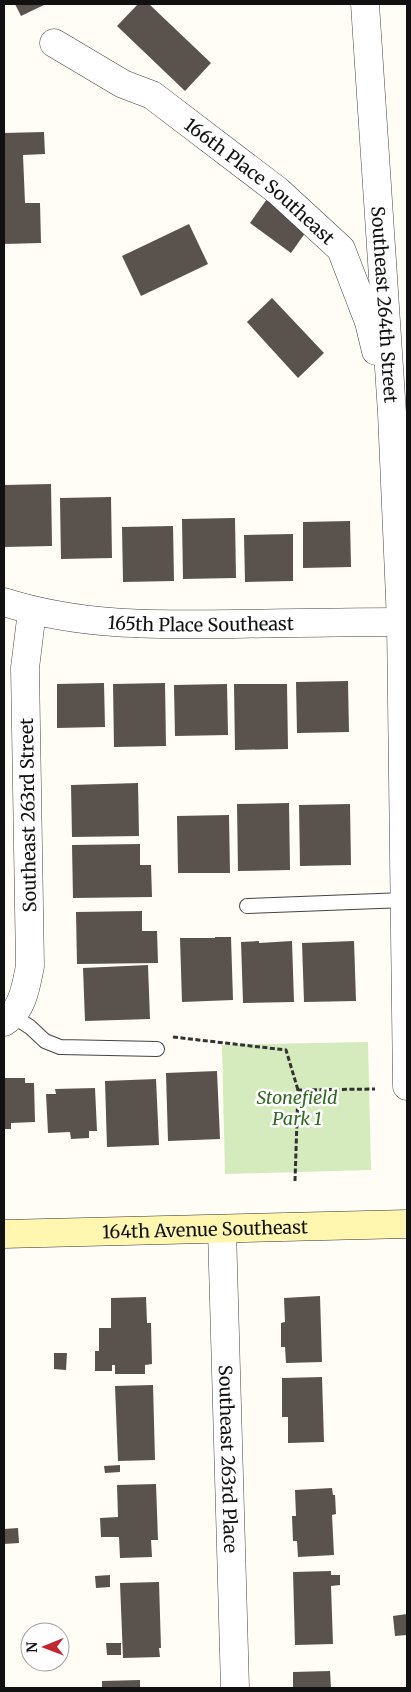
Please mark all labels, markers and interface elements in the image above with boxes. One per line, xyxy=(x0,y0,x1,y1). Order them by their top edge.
street label: 166th Place Southeast xyxy=(180,112,340,249)
street label: Southeast 264th Street xyxy=(367,205,403,403)
street label: 165th Place Southeast xyxy=(107,610,294,636)
street label: Southeast 263rd Street xyxy=(15,718,41,912)
park label: Stonefield Park 1 xyxy=(257,1086,338,1130)
street label: 164th Avenue Southeast xyxy=(102,1215,308,1243)
street label: Southeast 263rd Place xyxy=(214,1364,243,1553)
north arrow xyxy=(20,1622,70,1672)
text: N xyxy=(23,1642,41,1653)

